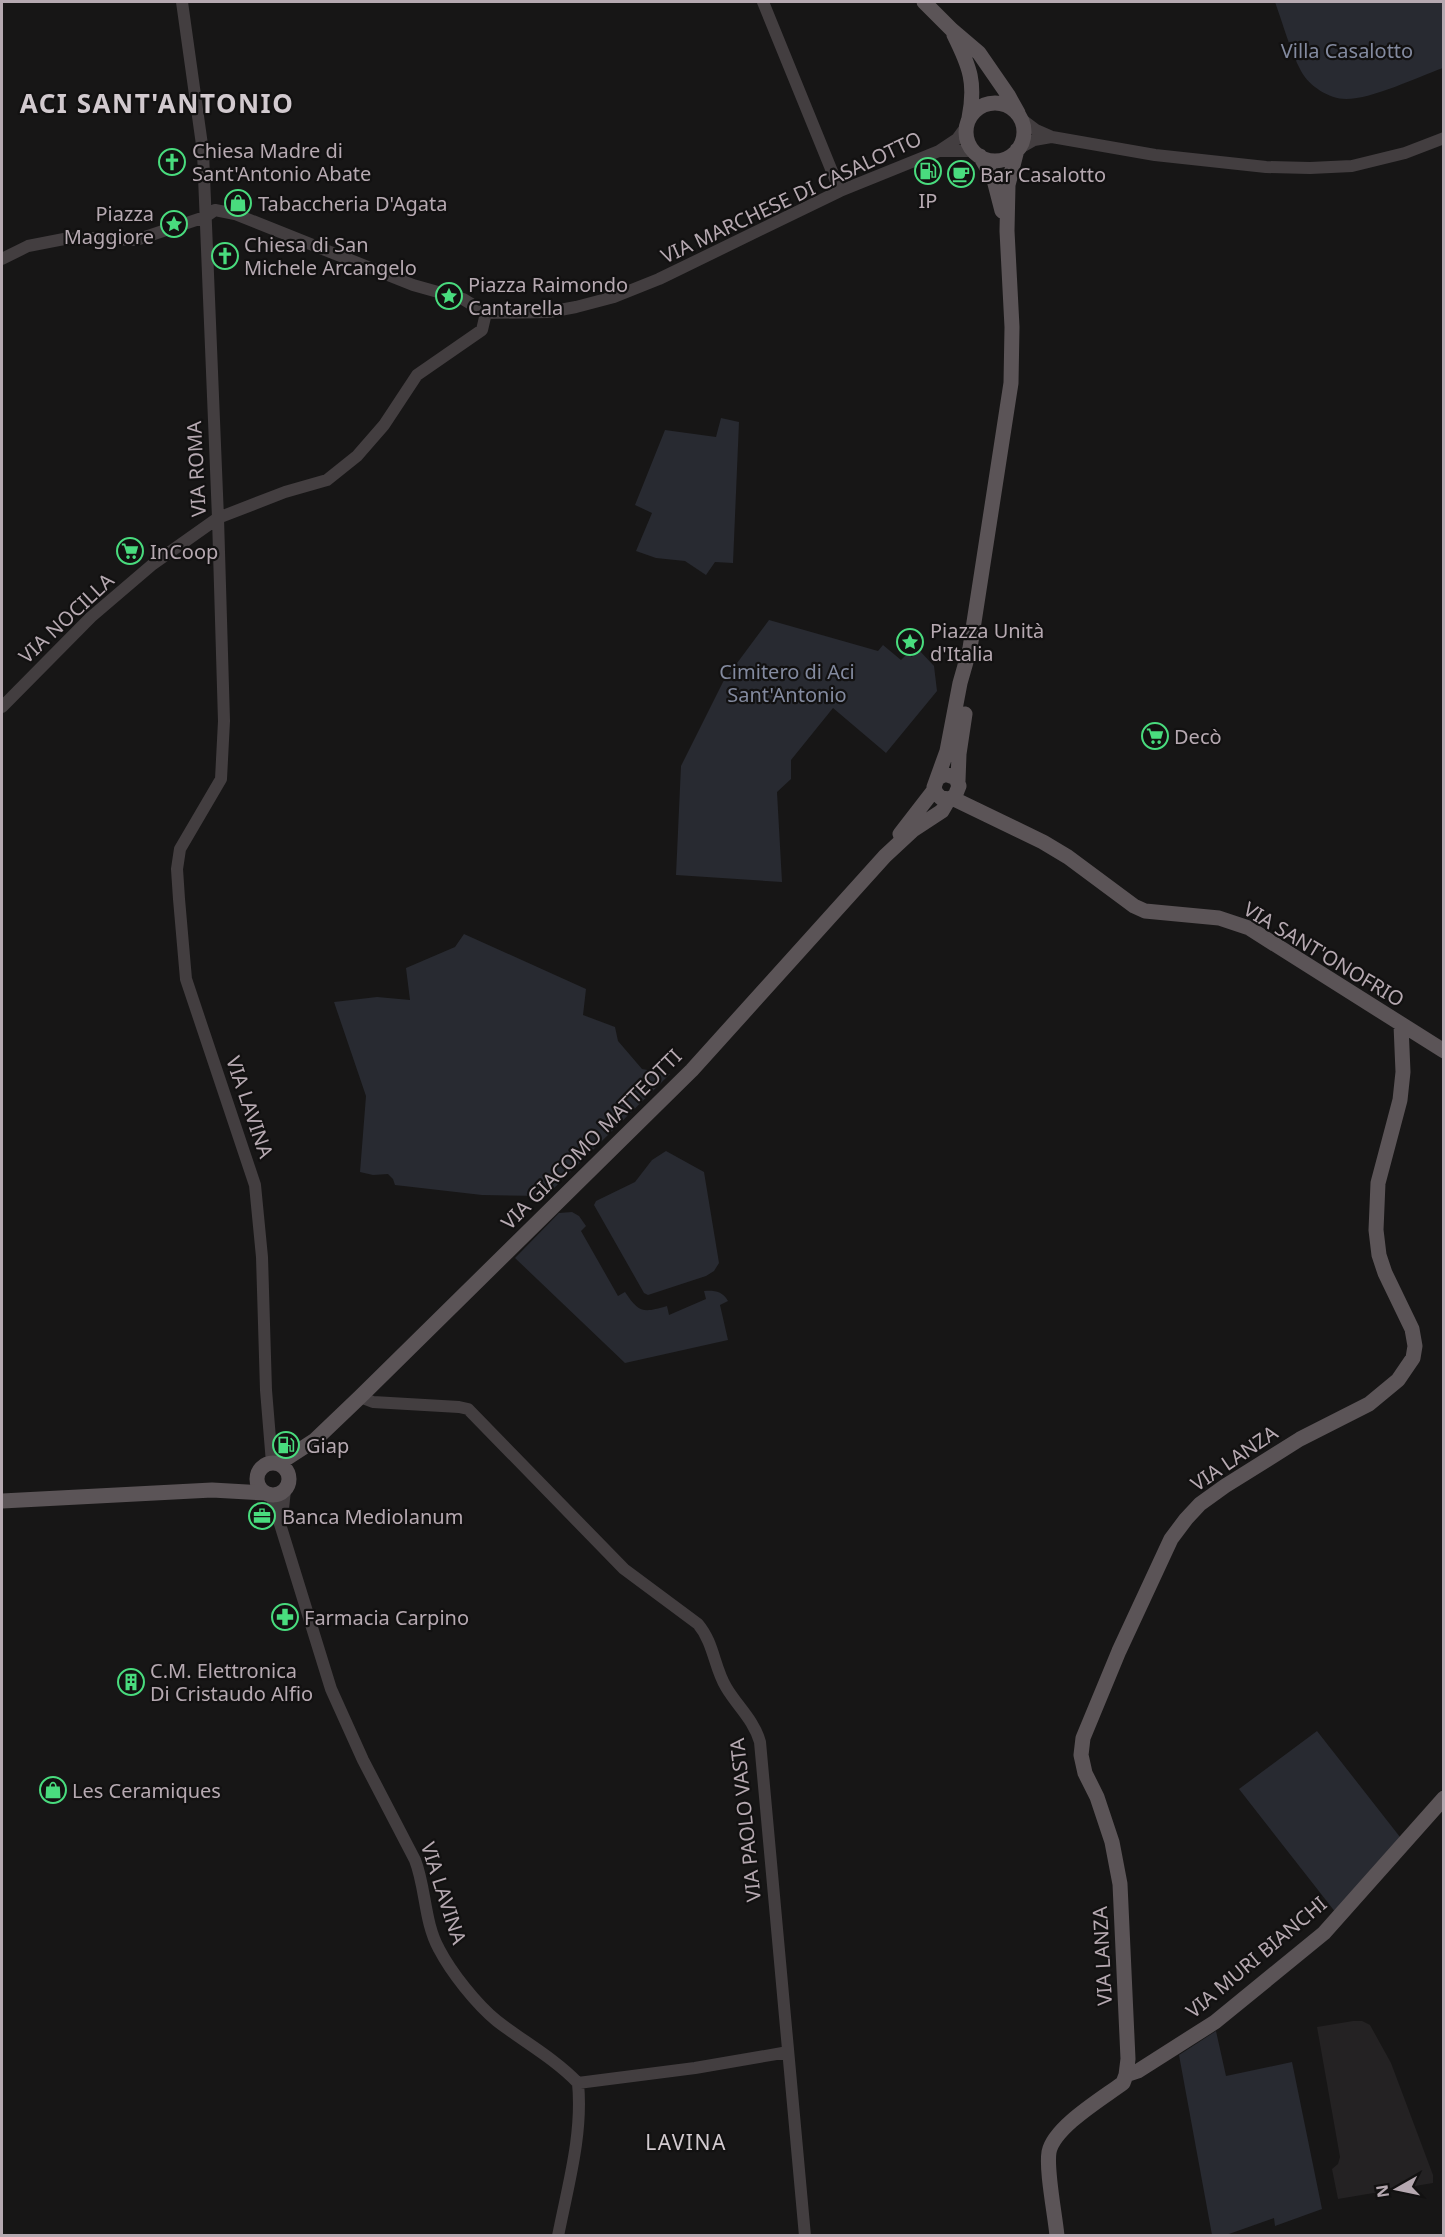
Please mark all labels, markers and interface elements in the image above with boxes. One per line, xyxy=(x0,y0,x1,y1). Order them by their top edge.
park label: Villa Casalotto xyxy=(1281,37,1413,64)
district label: ACI SANT'ANTONIO xyxy=(20,85,294,121)
street label: VIA MARCHESE DI CASALOTTO xyxy=(656,125,926,269)
place label: Chiesa Madre di Sant'Antonio Abate xyxy=(192,137,371,187)
church icon: Chiesa Madre di Sant'Antonio Abate xyxy=(157,147,187,177)
fuel station icon: IP xyxy=(913,156,943,186)
cafe icon: Bar Casalotto xyxy=(946,159,976,189)
place label: Bar Casalotto xyxy=(980,161,1106,188)
place label: IP xyxy=(919,187,937,214)
shop icon: Tabaccheria D'Agata xyxy=(223,188,253,218)
place label: Tabaccheria D'Agata xyxy=(258,190,447,217)
place label: Piazza Maggiore xyxy=(64,200,154,250)
place icon: Piazza Maggiore xyxy=(159,209,189,239)
place label: Chiesa di San Michele Arcangelo xyxy=(244,231,417,281)
church icon: Chiesa di San Michele Arcangelo xyxy=(210,241,240,271)
place label: Piazza Raimondo Cantarella xyxy=(468,271,628,321)
place icon: Piazza Raimondo Cantarella xyxy=(434,281,464,311)
street label: VIA ROMA xyxy=(180,420,212,518)
supermarket icon: InCoop xyxy=(115,536,145,566)
place label: InCoop xyxy=(150,538,218,565)
street label: VIA NOCILLA xyxy=(13,567,120,669)
place label: Piazza Unità d'Italia xyxy=(930,617,1044,667)
place icon: Piazza Unità d'Italia xyxy=(895,627,925,657)
park label: Cimitero di Aci Sant'Antonio xyxy=(719,658,855,708)
supermarket icon: Decò xyxy=(1140,721,1170,751)
place label: Decò xyxy=(1174,723,1222,750)
street label: VIA SANT'ONOFRIO xyxy=(1239,895,1409,1013)
street label: VIA GIACOMO MATTEOTTI xyxy=(495,1043,687,1235)
street label: VIA LAVINA xyxy=(220,1052,280,1162)
street label: VIA LANZA xyxy=(1185,1419,1283,1497)
fuel station icon: Giap xyxy=(271,1430,301,1460)
place label: Giap xyxy=(306,1432,349,1459)
office icon: Banca Mediolanum xyxy=(247,1501,277,1531)
place label: Banca Mediolanum xyxy=(282,1503,463,1530)
pharmacy icon: Farmacia Carpino xyxy=(270,1602,300,1632)
place label: Farmacia Carpino xyxy=(304,1604,469,1631)
place label: C.M. Elettronica Di Cristaudo Alfio xyxy=(150,1657,313,1707)
building icon: C.M. Elettronica Di Cristaudo Alfio xyxy=(116,1667,146,1697)
street label: VIA PAOLO VASTA xyxy=(723,1737,767,1903)
shop icon: Les Ceramiques xyxy=(38,1775,68,1805)
place label: Les Ceramiques xyxy=(72,1777,221,1804)
street label: VIA LAVINA xyxy=(415,1838,473,1948)
street label: VIA MURI BIANCHI xyxy=(1180,1890,1332,2024)
street label: VIA LANZA xyxy=(1086,1905,1118,2006)
district label: LAVINA xyxy=(645,2128,727,2156)
north arrow xyxy=(1367,2159,1427,2219)
text: N xyxy=(1370,2183,1394,2199)

